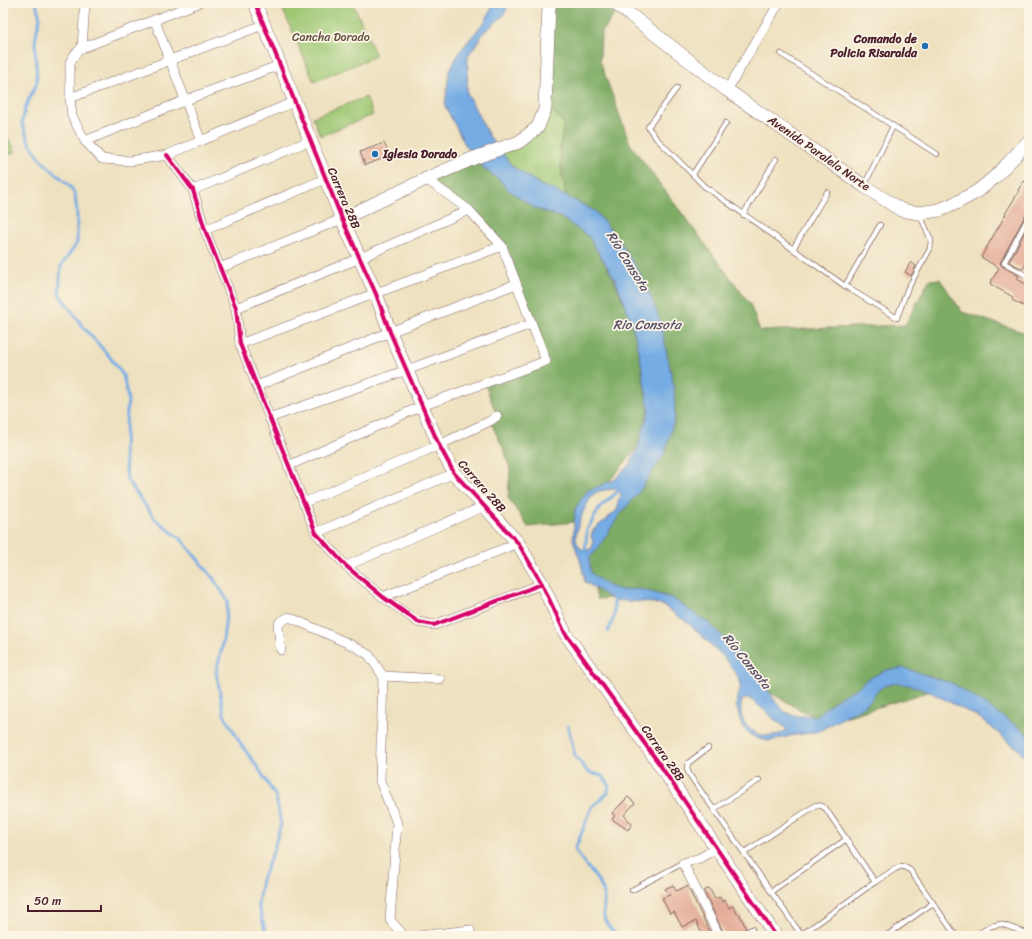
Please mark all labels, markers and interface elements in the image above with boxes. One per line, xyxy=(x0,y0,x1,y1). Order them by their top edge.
park label: Cancha Dorado xyxy=(292,26,370,48)
place label: Comando de Policia Risaralda xyxy=(830,28,918,64)
marker: Comando de Policia Risaralda xyxy=(920,41,930,51)
street label: Avenida Paralela Norte xyxy=(762,109,875,197)
place label: Iglesia Dorado xyxy=(382,143,457,165)
marker: Iglesia Dorado xyxy=(370,149,380,159)
street label: Carrera 28B xyxy=(321,164,367,233)
water label: Río Consota xyxy=(600,226,656,297)
water label: Rio Consota xyxy=(613,313,682,336)
street label: Carrera 28B xyxy=(452,454,512,518)
water label: Río Consota xyxy=(717,628,778,696)
street label: Carrera 28B xyxy=(635,720,691,786)
scale bar xyxy=(28,887,101,913)
text: 50 m xyxy=(34,890,61,912)

